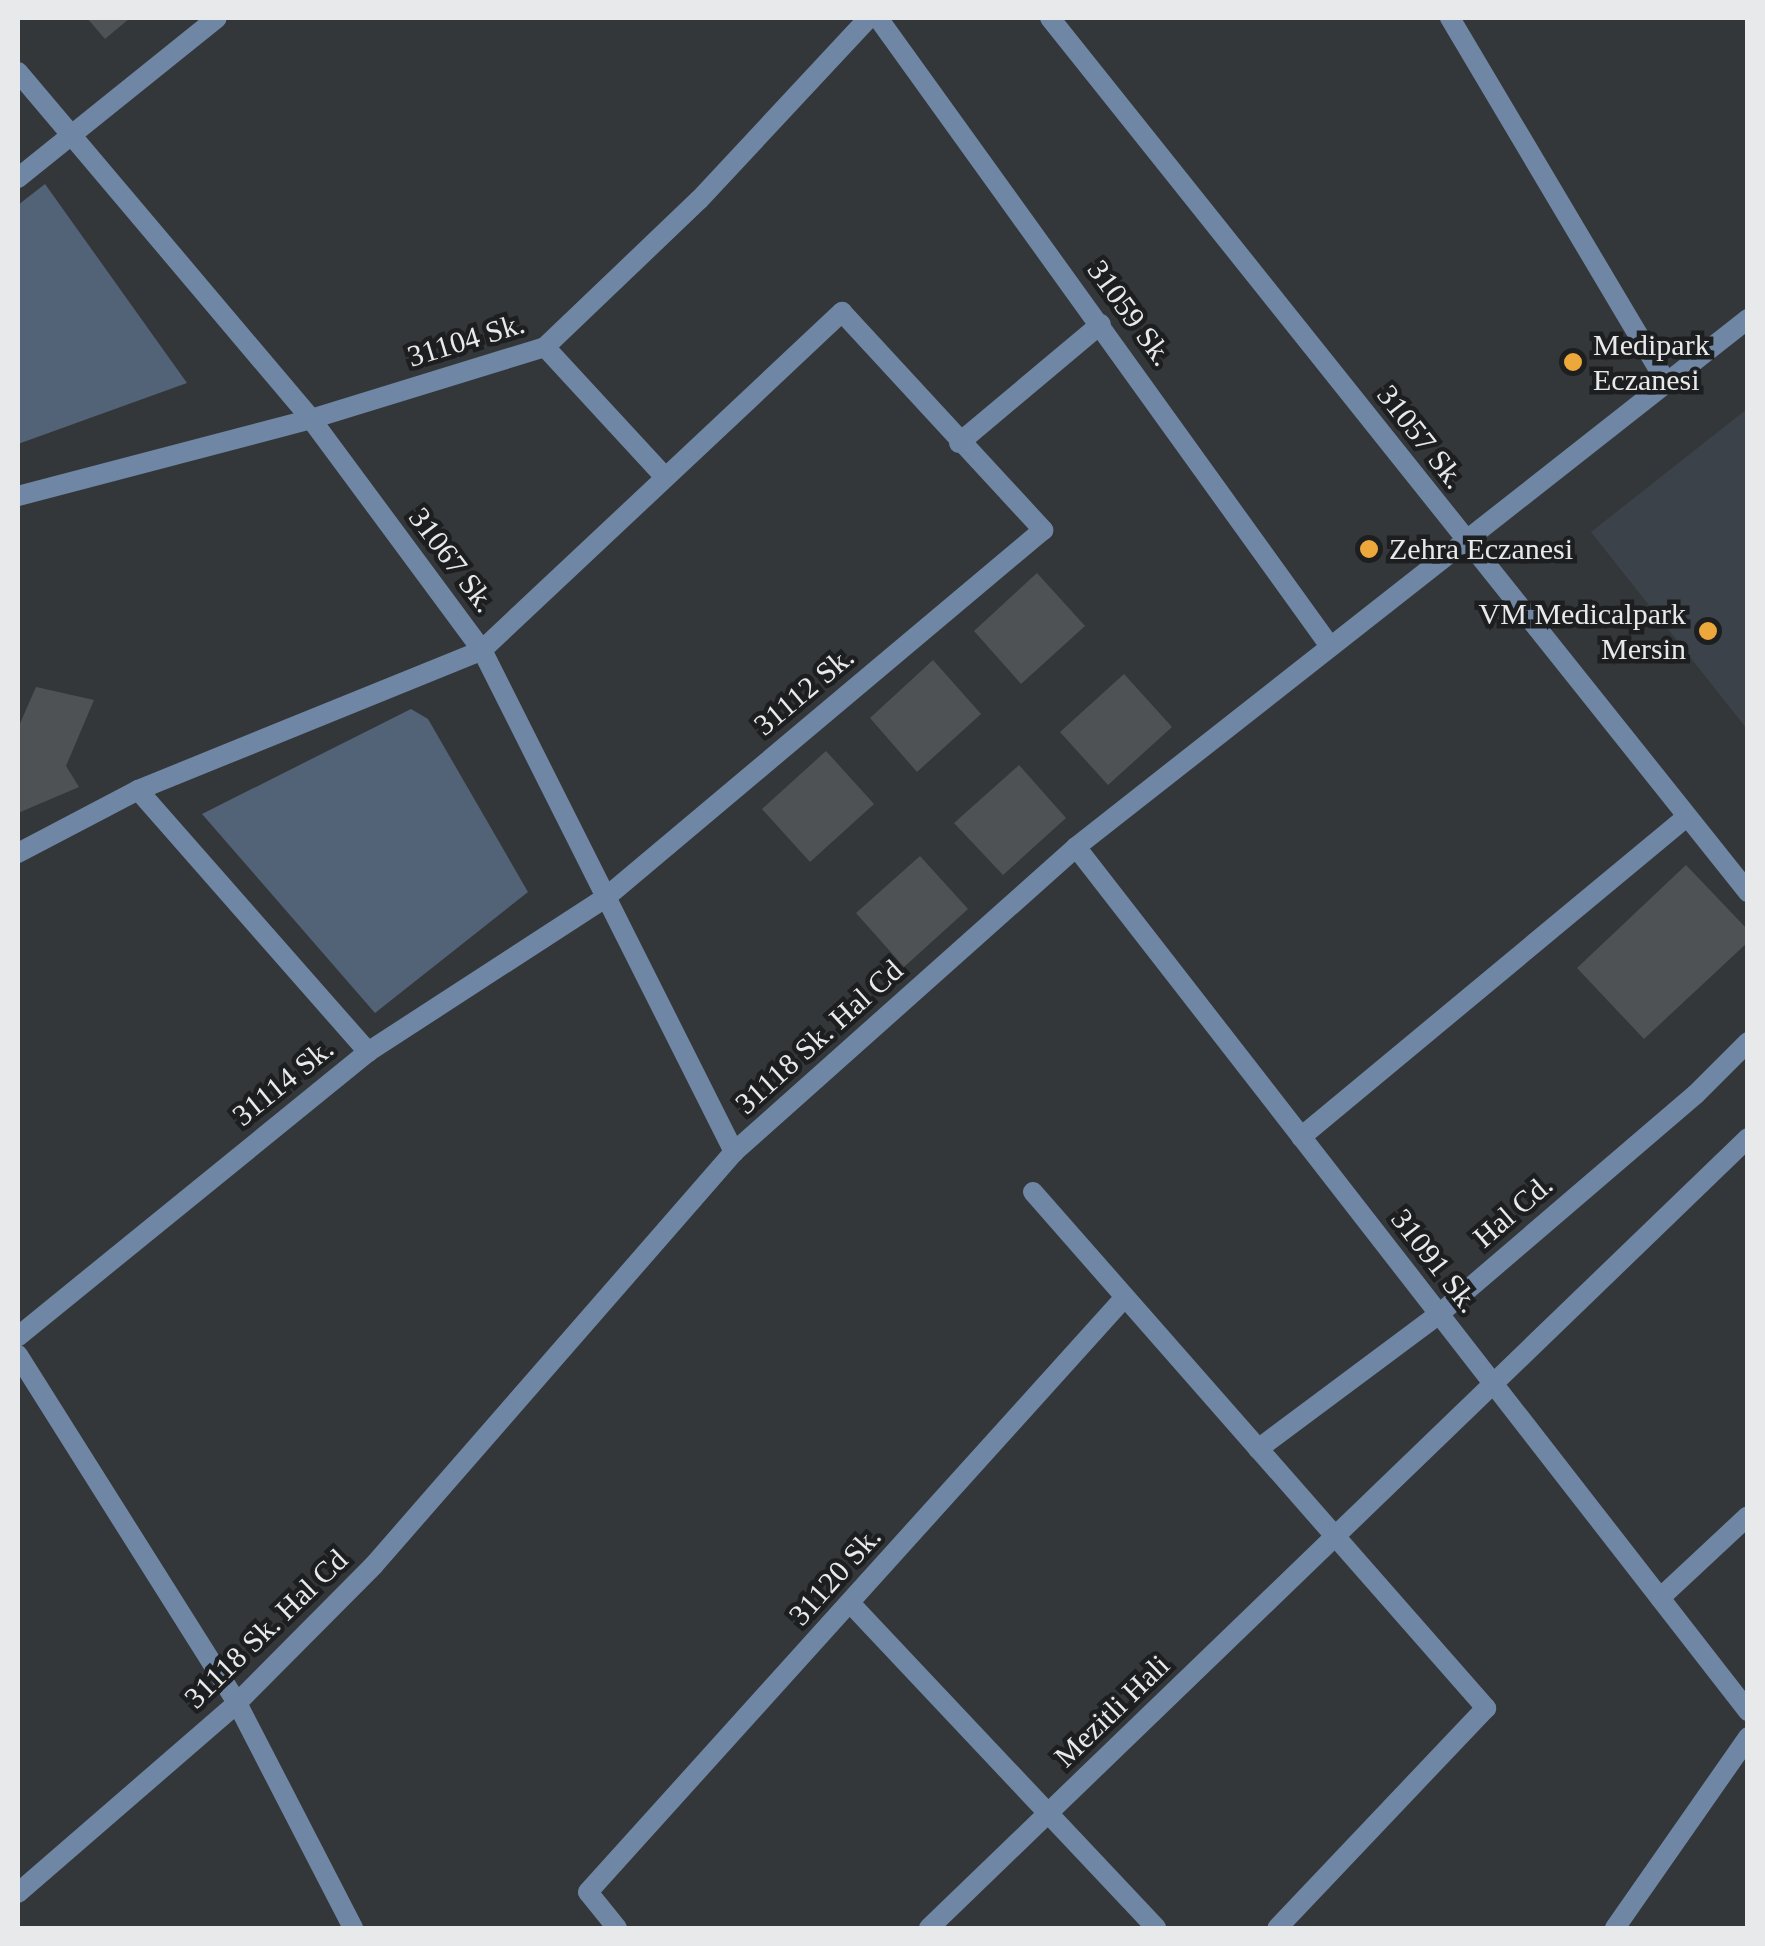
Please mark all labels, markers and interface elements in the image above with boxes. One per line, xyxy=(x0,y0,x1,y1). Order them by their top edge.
street label: 31059 Sk. xyxy=(1080,253,1180,373)
street label: 31104 Sk. xyxy=(403,305,529,375)
place label: Medipark Eczanesi xyxy=(1593,327,1710,398)
marker: Medipark Eczanesi xyxy=(1562,351,1584,373)
street label: 31057 Sk. xyxy=(1369,378,1473,496)
street label: 31067 Sk. xyxy=(401,501,503,619)
place label: Zehra Eczanesi xyxy=(1389,531,1573,567)
marker: Zehra Eczanesi xyxy=(1358,538,1380,560)
place label: VM Medicalpark Mersin xyxy=(1479,596,1686,666)
marker: VM Medicalpark Mersin xyxy=(1695,618,1721,644)
street label: 31112 Sk. xyxy=(747,639,861,743)
street label: 31118 Sk. Hal Cd xyxy=(728,952,910,1122)
street label: 31114 Sk. xyxy=(225,1030,341,1134)
street label: Hal Cd. xyxy=(1466,1167,1560,1255)
street label: 31091 Sk. xyxy=(1383,1202,1487,1320)
street label: 31120 Sk. xyxy=(781,1519,889,1633)
street label: 31118 Sk. Hal Cd xyxy=(177,1542,355,1716)
street label: Mezitli Hali xyxy=(1047,1647,1177,1775)

